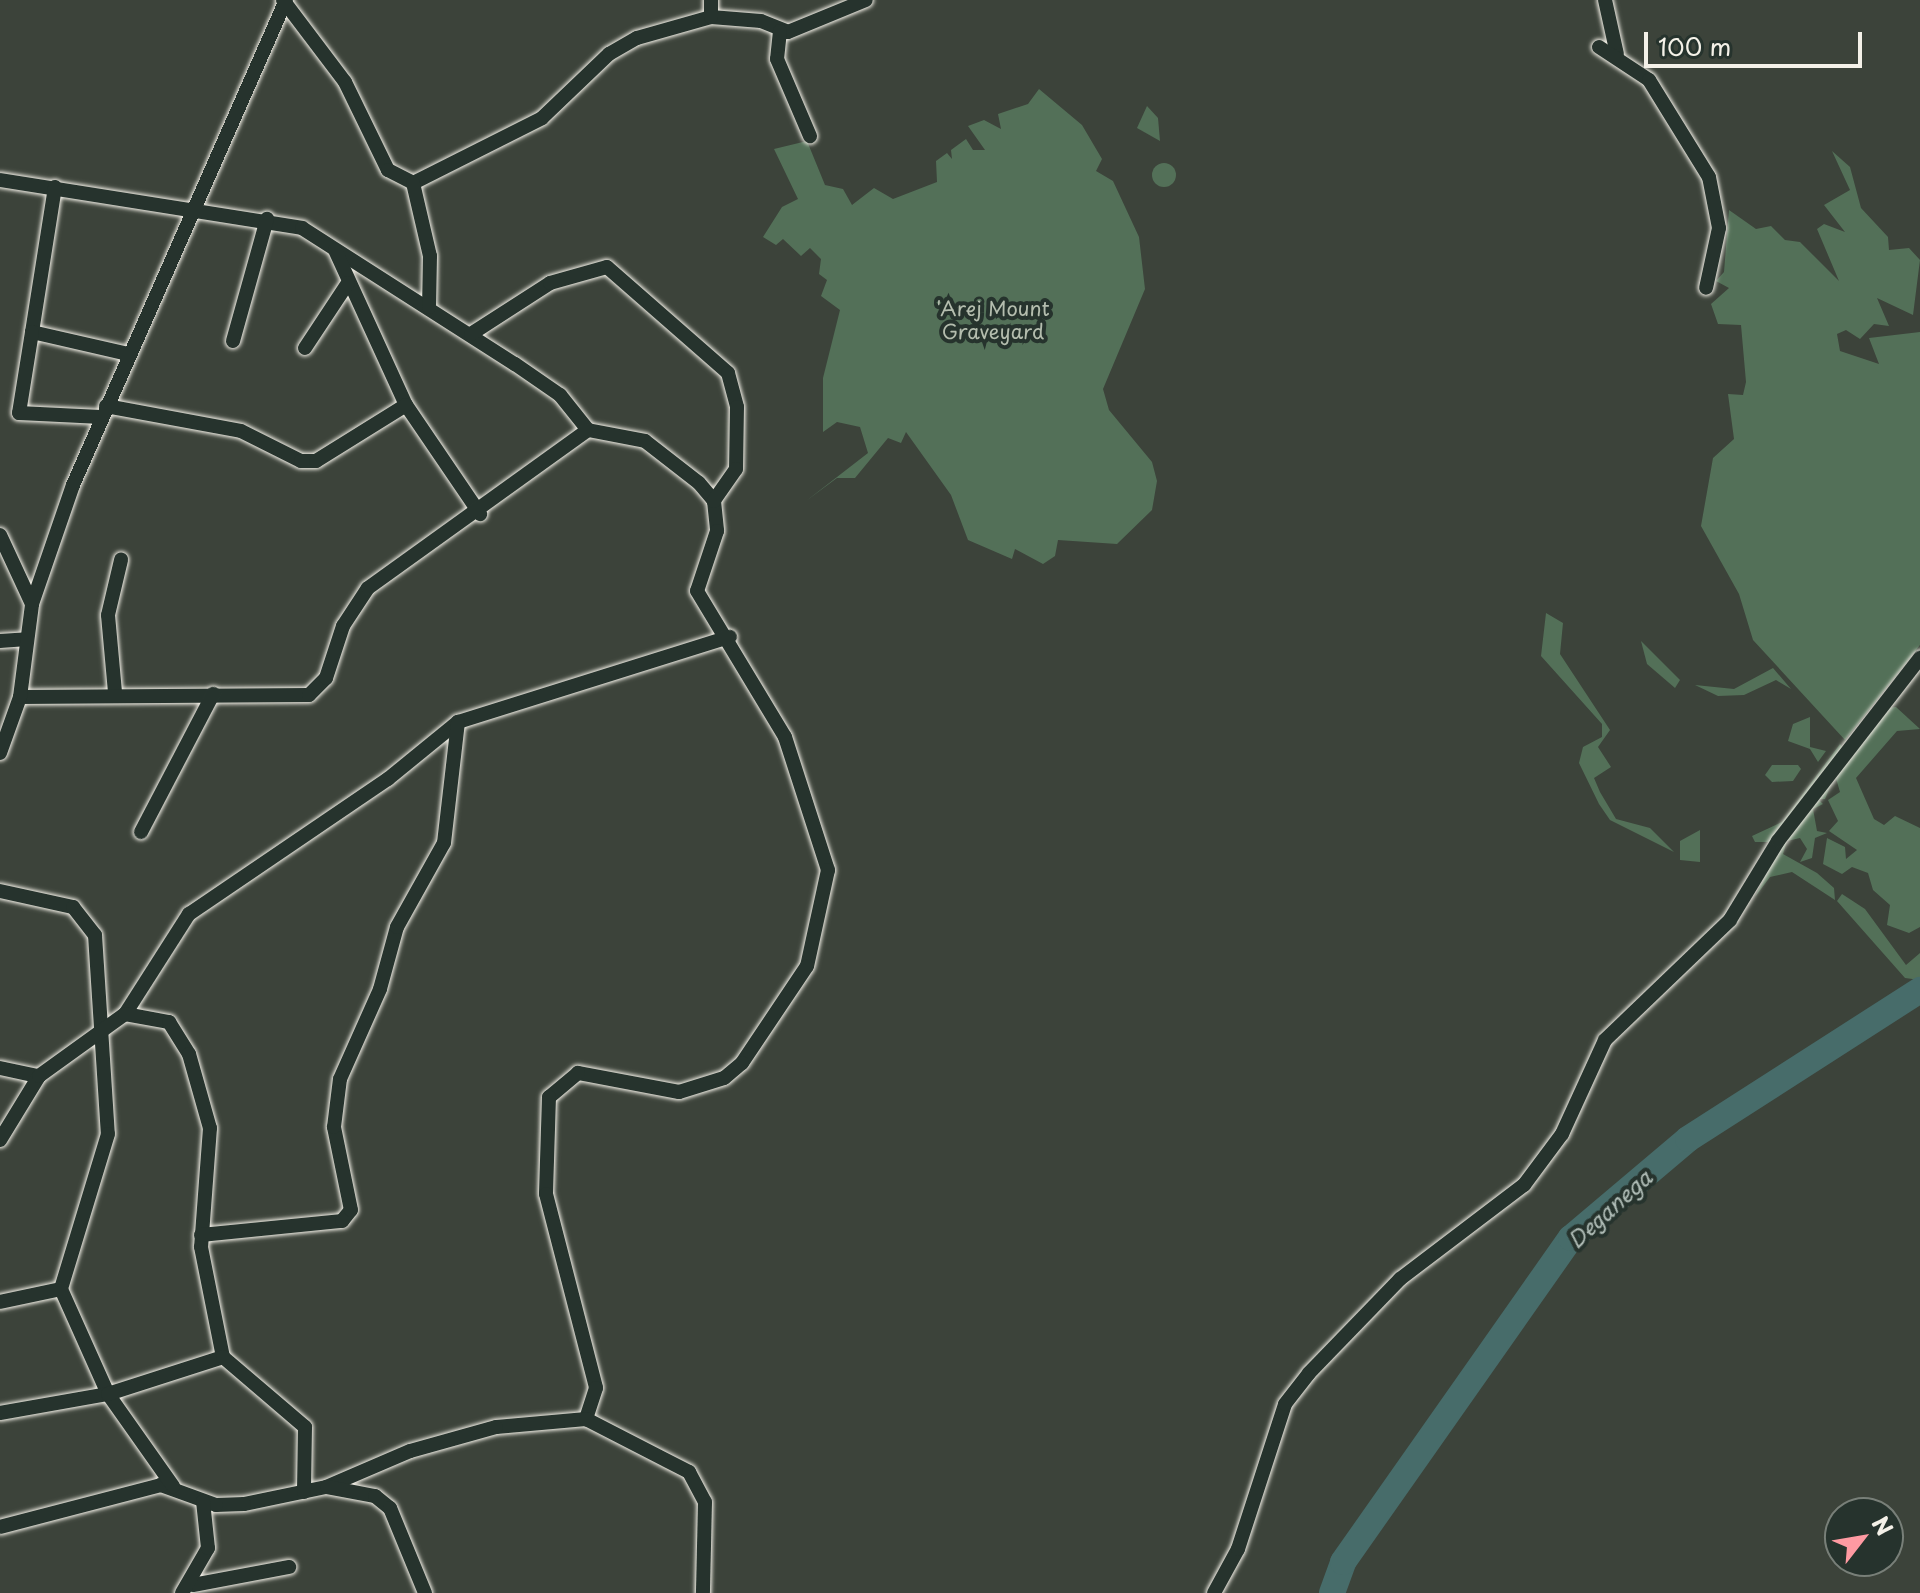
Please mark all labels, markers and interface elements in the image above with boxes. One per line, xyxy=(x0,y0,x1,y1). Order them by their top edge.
scale bar xyxy=(1648,16,1866,66)
text: 100 m xyxy=(1658,28,1731,64)
park label: 'Arej Mount Graveyard xyxy=(936,297,1050,344)
water label: Deganega xyxy=(1562,1163,1656,1253)
north arrow xyxy=(1824,1497,1904,1577)
text: N xyxy=(1865,1509,1902,1541)

